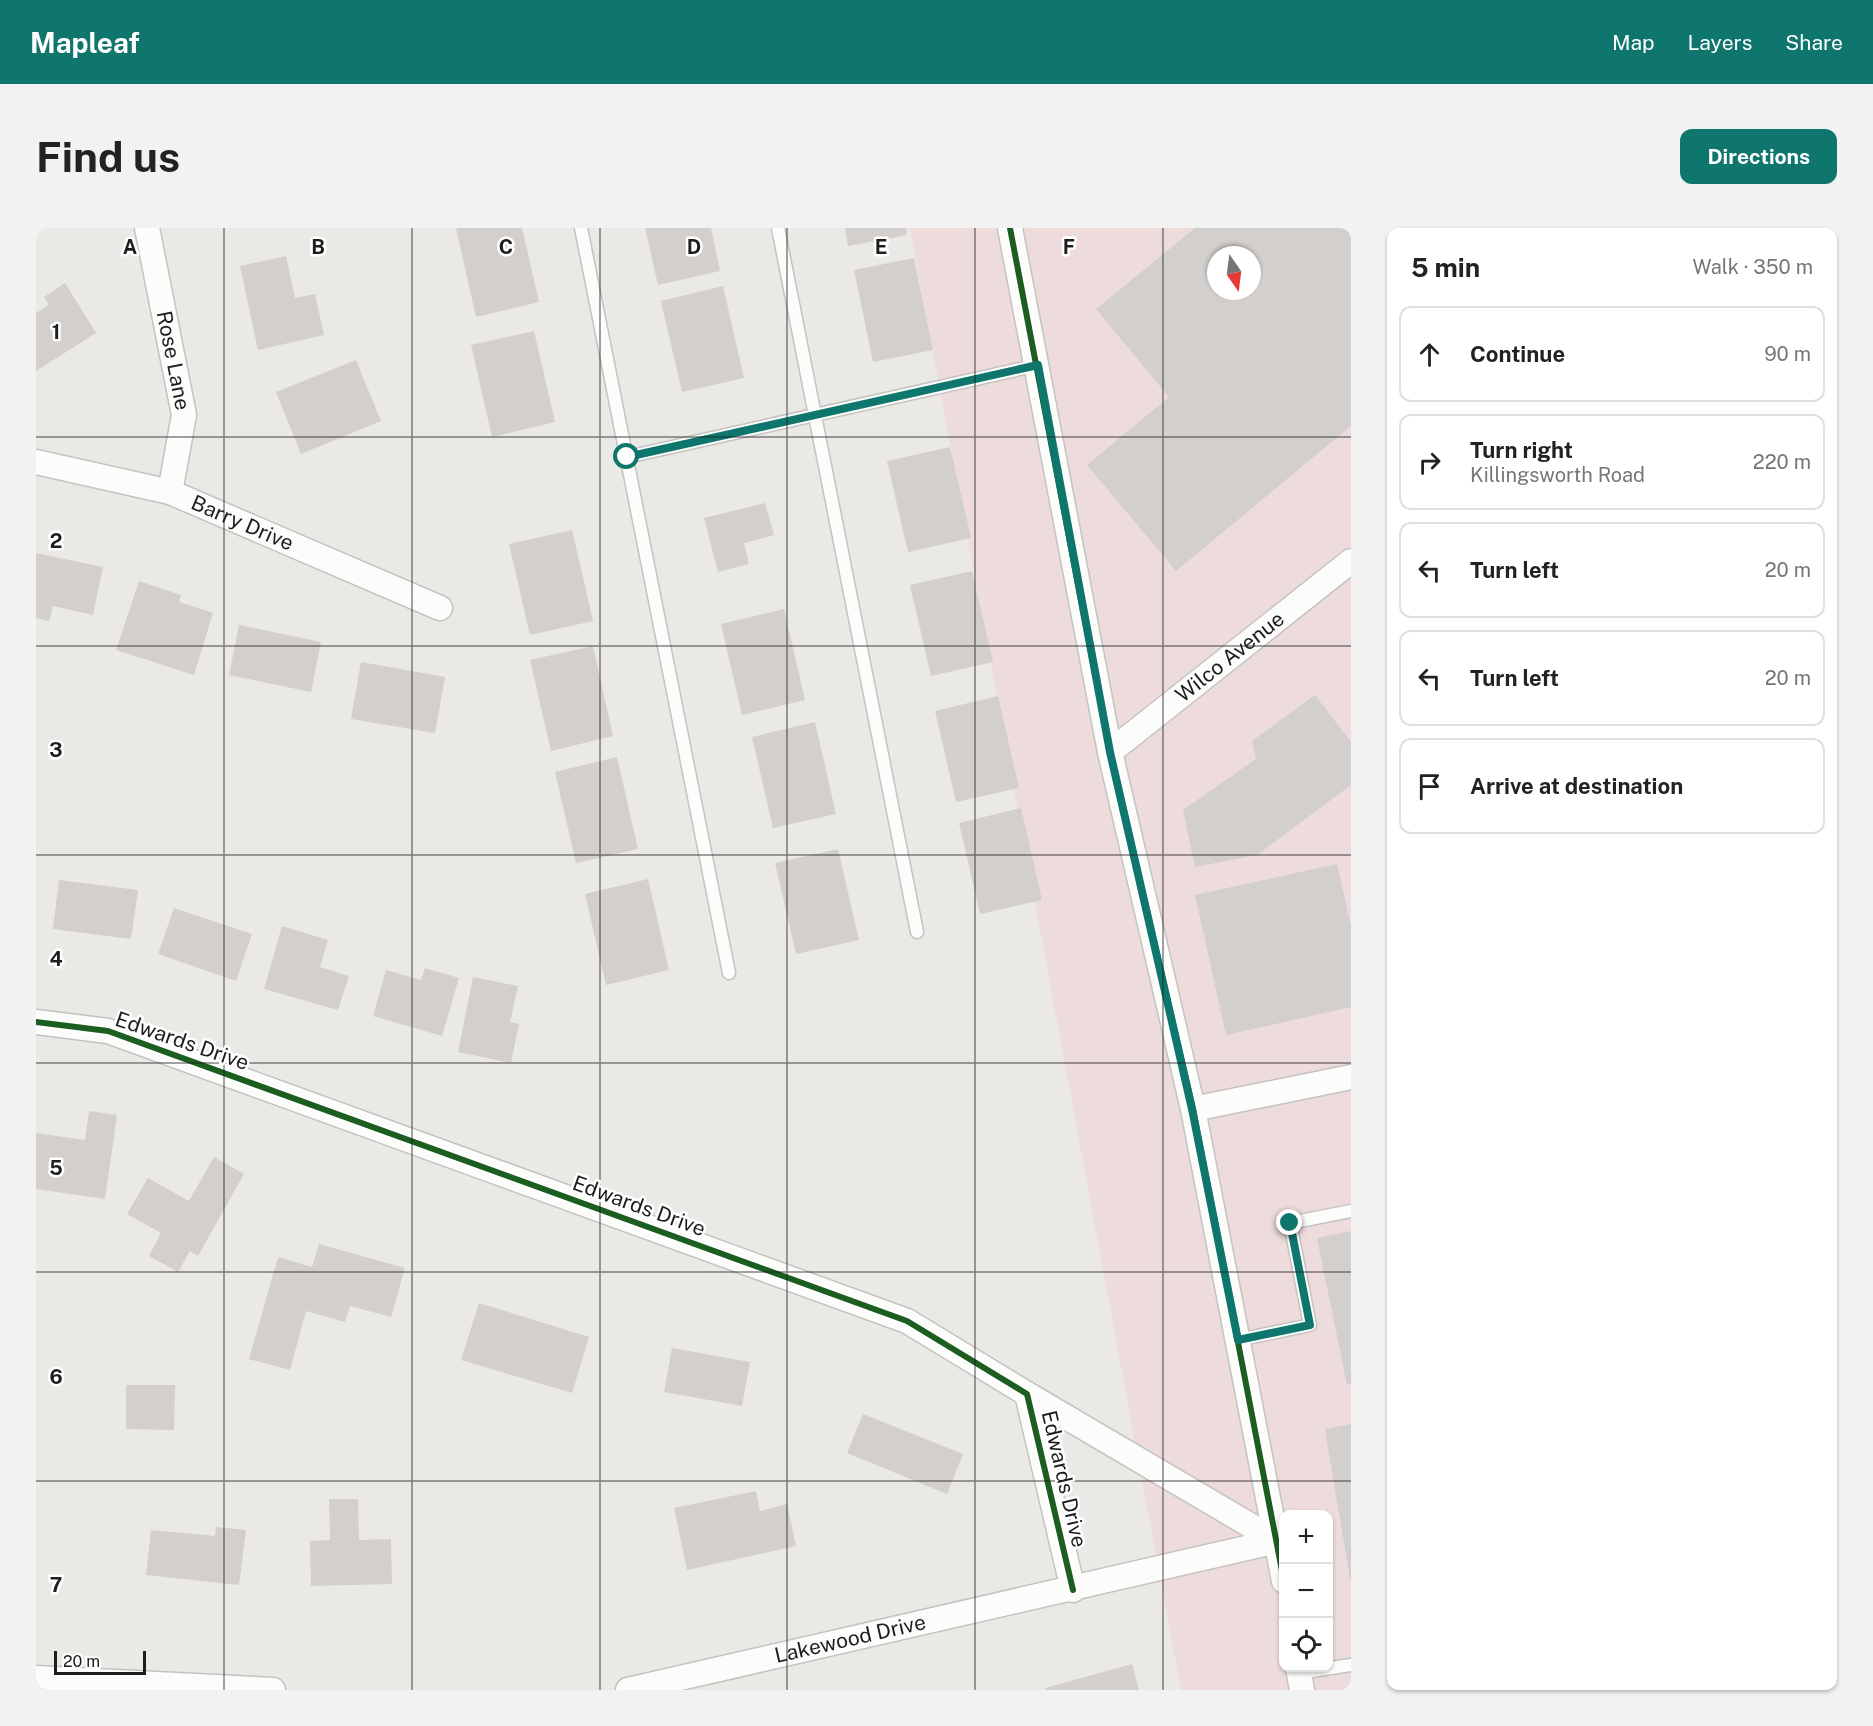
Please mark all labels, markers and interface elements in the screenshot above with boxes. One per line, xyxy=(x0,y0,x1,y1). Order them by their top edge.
text: Mapleaf xyxy=(30,26,140,59)
text: Map xyxy=(1612,30,1655,55)
text: Layers xyxy=(1688,30,1752,55)
text: Share xyxy=(1785,30,1843,55)
button: Directions xyxy=(1680,129,1837,184)
text: Find us xyxy=(36,132,180,181)
text: A xyxy=(123,235,137,259)
text: B xyxy=(311,235,325,259)
text: C xyxy=(499,235,513,259)
text: D xyxy=(687,235,701,259)
text: E xyxy=(875,235,887,259)
text: F xyxy=(1063,235,1075,259)
north arrow xyxy=(1207,246,1261,300)
text: 5 min xyxy=(1411,252,1480,283)
text: Walk · 350 m xyxy=(1693,255,1813,279)
street label: Rose Lane xyxy=(152,309,196,412)
text: 1 xyxy=(52,320,60,344)
icon: ahead xyxy=(1413,338,1446,371)
text: Continue xyxy=(1470,341,1565,367)
text: 90 m xyxy=(1764,342,1811,366)
text: Turn right xyxy=(1470,437,1573,463)
route start xyxy=(613,443,639,469)
icon: right xyxy=(1413,446,1446,479)
text: 220 m xyxy=(1753,450,1811,474)
text: Killingsworth Road xyxy=(1470,463,1645,487)
street label: Barry Drive xyxy=(187,490,298,556)
text: 2 xyxy=(50,529,62,553)
icon: left xyxy=(1413,554,1446,587)
text: Turn left xyxy=(1470,557,1559,583)
text: 20 m xyxy=(1765,558,1811,582)
street label: Wilco Avenue xyxy=(1170,606,1289,707)
icon: left xyxy=(1413,662,1446,695)
text: Turn left xyxy=(1470,665,1559,691)
text: 20 m xyxy=(1765,666,1811,690)
text: 3 xyxy=(49,738,63,762)
icon: arrive xyxy=(1413,770,1446,803)
text: Arrive at destination xyxy=(1470,773,1683,799)
text: 4 xyxy=(49,947,63,971)
street label: Edwards Drive xyxy=(112,1006,252,1075)
text: 5 xyxy=(49,1156,63,1180)
street label: Edwards Drive xyxy=(569,1170,709,1241)
route end xyxy=(1276,1209,1302,1235)
text: 6 xyxy=(49,1365,63,1389)
street label: Edwards Drive xyxy=(1037,1408,1092,1550)
map controls xyxy=(1279,1510,1333,1672)
button: + xyxy=(1279,1510,1333,1564)
button: − xyxy=(1279,1564,1333,1618)
text: 7 xyxy=(50,1573,62,1597)
street label: Lakewood Drive xyxy=(772,1609,928,1668)
button: locate xyxy=(1279,1618,1333,1672)
scale bar xyxy=(54,1648,146,1676)
text: 20 m xyxy=(63,1652,100,1671)

